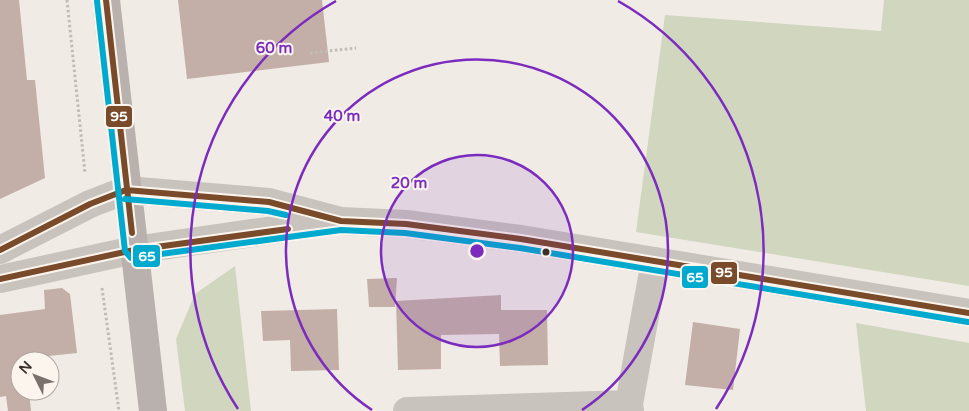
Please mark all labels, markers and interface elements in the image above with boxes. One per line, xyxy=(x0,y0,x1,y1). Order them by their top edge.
text: 60 m xyxy=(256,39,292,57)
line badge: 95 xyxy=(105,105,133,128)
text: 40 m xyxy=(324,107,360,125)
text: 95 xyxy=(110,108,128,125)
text: 20 m xyxy=(391,174,427,192)
centre of rings xyxy=(468,242,486,260)
line badge: 65 xyxy=(132,244,161,268)
unlabelled marker xyxy=(541,247,551,257)
text: 65 xyxy=(138,248,156,265)
line badge: 95 xyxy=(710,261,738,285)
text: 95 xyxy=(715,264,733,281)
line badge: 65 xyxy=(681,265,709,289)
text: 65 xyxy=(686,269,704,286)
north arrow xyxy=(10,351,60,401)
text: N xyxy=(16,358,36,378)

